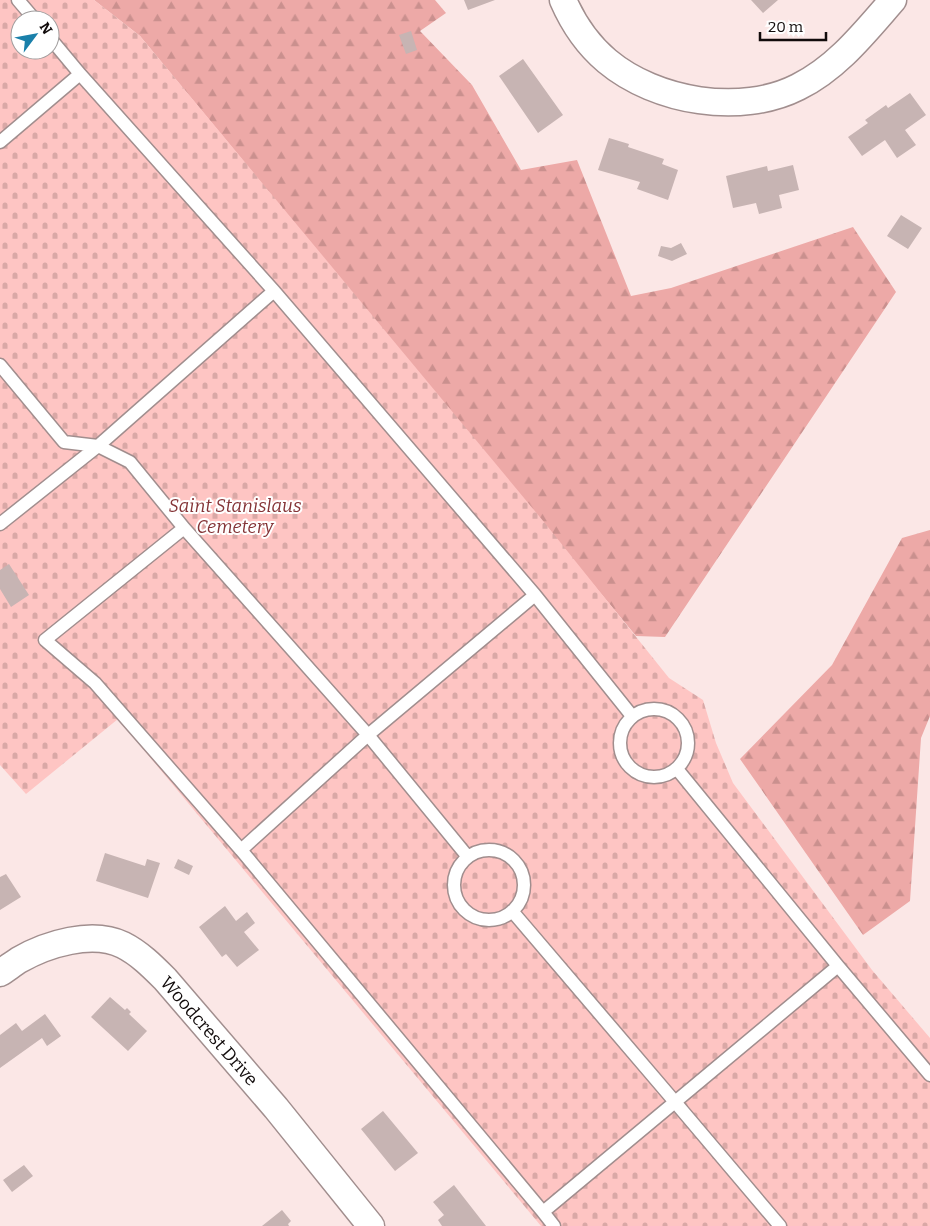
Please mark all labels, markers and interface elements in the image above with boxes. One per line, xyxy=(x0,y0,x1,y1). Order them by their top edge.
north arrow xyxy=(10,10,60,60)
scale bar xyxy=(760,10,826,42)
text: 20 m xyxy=(768,18,804,36)
text: N xyxy=(36,19,56,38)
park label: Saint Stanislaus Cemetery xyxy=(169,495,302,538)
street label: Woodcrest Drive xyxy=(155,972,263,1090)

